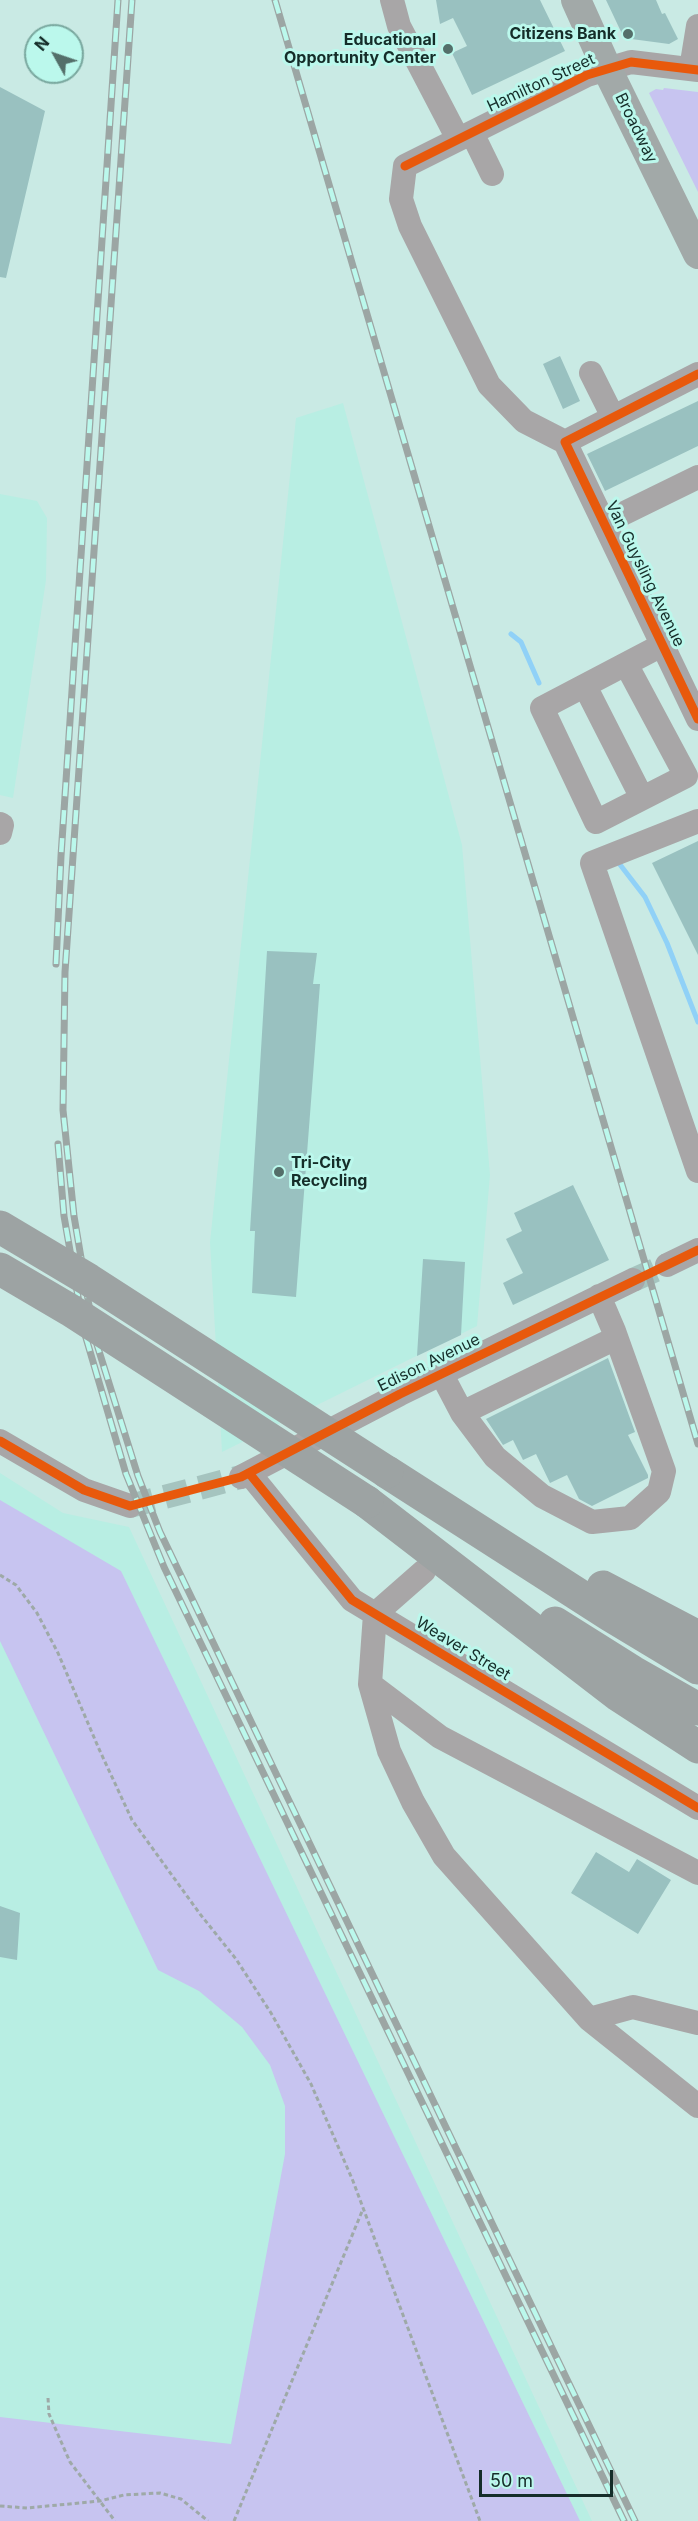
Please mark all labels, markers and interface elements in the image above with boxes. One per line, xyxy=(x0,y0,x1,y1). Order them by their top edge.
north arrow xyxy=(24,24,84,84)
place label: Citizens Bank xyxy=(509,24,616,44)
marker: Citizens Bank xyxy=(621,27,635,41)
place label: Educational Opportunity Center xyxy=(284,30,436,68)
text: N xyxy=(30,33,53,55)
marker: Educational Opportunity Center xyxy=(441,42,455,56)
street label: Hamilton Street xyxy=(484,50,598,116)
street label: Broadway xyxy=(611,90,661,166)
street label: Van Guysling Avenue xyxy=(601,498,689,650)
place label: Tri-City Recycling xyxy=(291,1153,367,1191)
marker: Tri-City Recycling xyxy=(272,1165,286,1179)
street label: Edison Avenue xyxy=(375,1330,483,1396)
street label: Weaver Street xyxy=(412,1613,514,1685)
scale bar xyxy=(482,2458,616,2496)
text: 50 m xyxy=(490,2470,533,2491)

